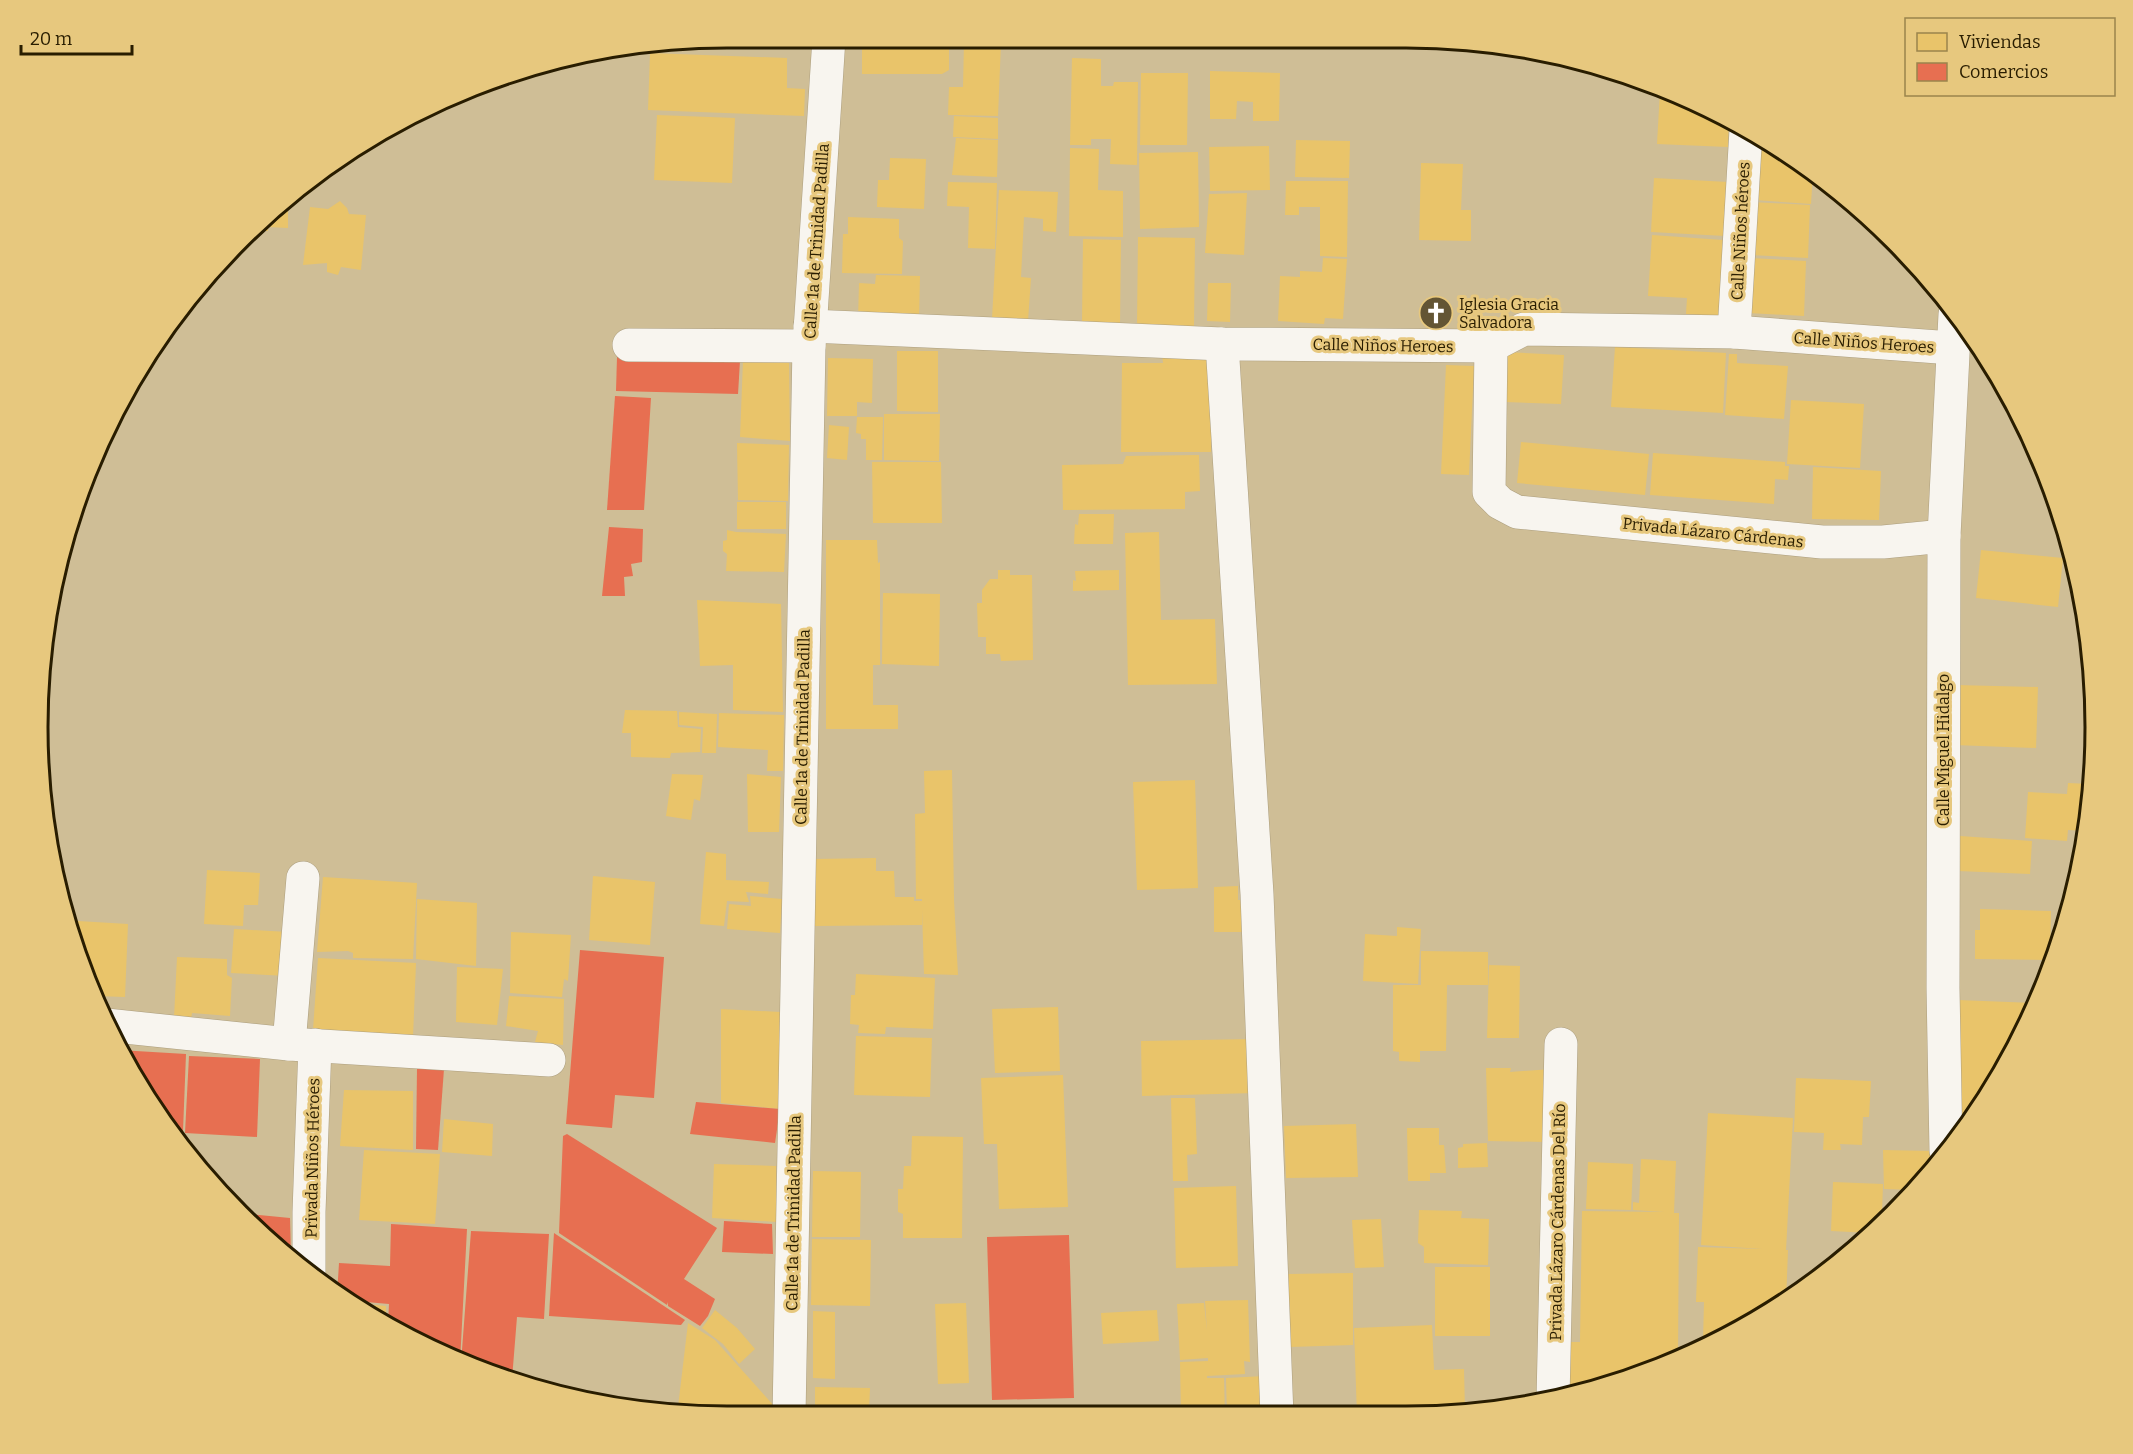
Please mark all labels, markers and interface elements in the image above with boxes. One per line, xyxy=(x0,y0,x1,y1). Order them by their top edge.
scale bar xyxy=(21,18,132,56)
legend xyxy=(1905,18,2115,96)
text: 20 m xyxy=(30,28,72,50)
text: Viviendas xyxy=(1959,31,2041,53)
text: Comercios xyxy=(1959,61,2048,83)
street label: Calle 1a de Trinidad Padilla xyxy=(800,142,833,339)
street label: Calle Niños héroes xyxy=(1727,161,1754,301)
church icon: Iglesia Gracia Salvadora xyxy=(1418,295,1454,331)
place label: Iglesia Gracia Salvadora xyxy=(1459,295,1559,332)
street label: Calle Niños Heroes xyxy=(1793,328,1935,357)
street label: Calle Niños Heroes xyxy=(1312,335,1454,356)
street label: Privada Lázaro Cárdenas xyxy=(1621,514,1804,551)
street label: Calle 1a de Trinidad Padilla xyxy=(791,629,814,825)
street label: Calle Miguel Hidalgo xyxy=(1934,674,1953,826)
street label: Privada Niños Héroes xyxy=(302,1078,323,1238)
street label: Privada Lázaro Cárdenas Del Río xyxy=(1546,1103,1569,1341)
street label: Calle 1a de Trinidad Padilla xyxy=(782,1115,805,1311)

